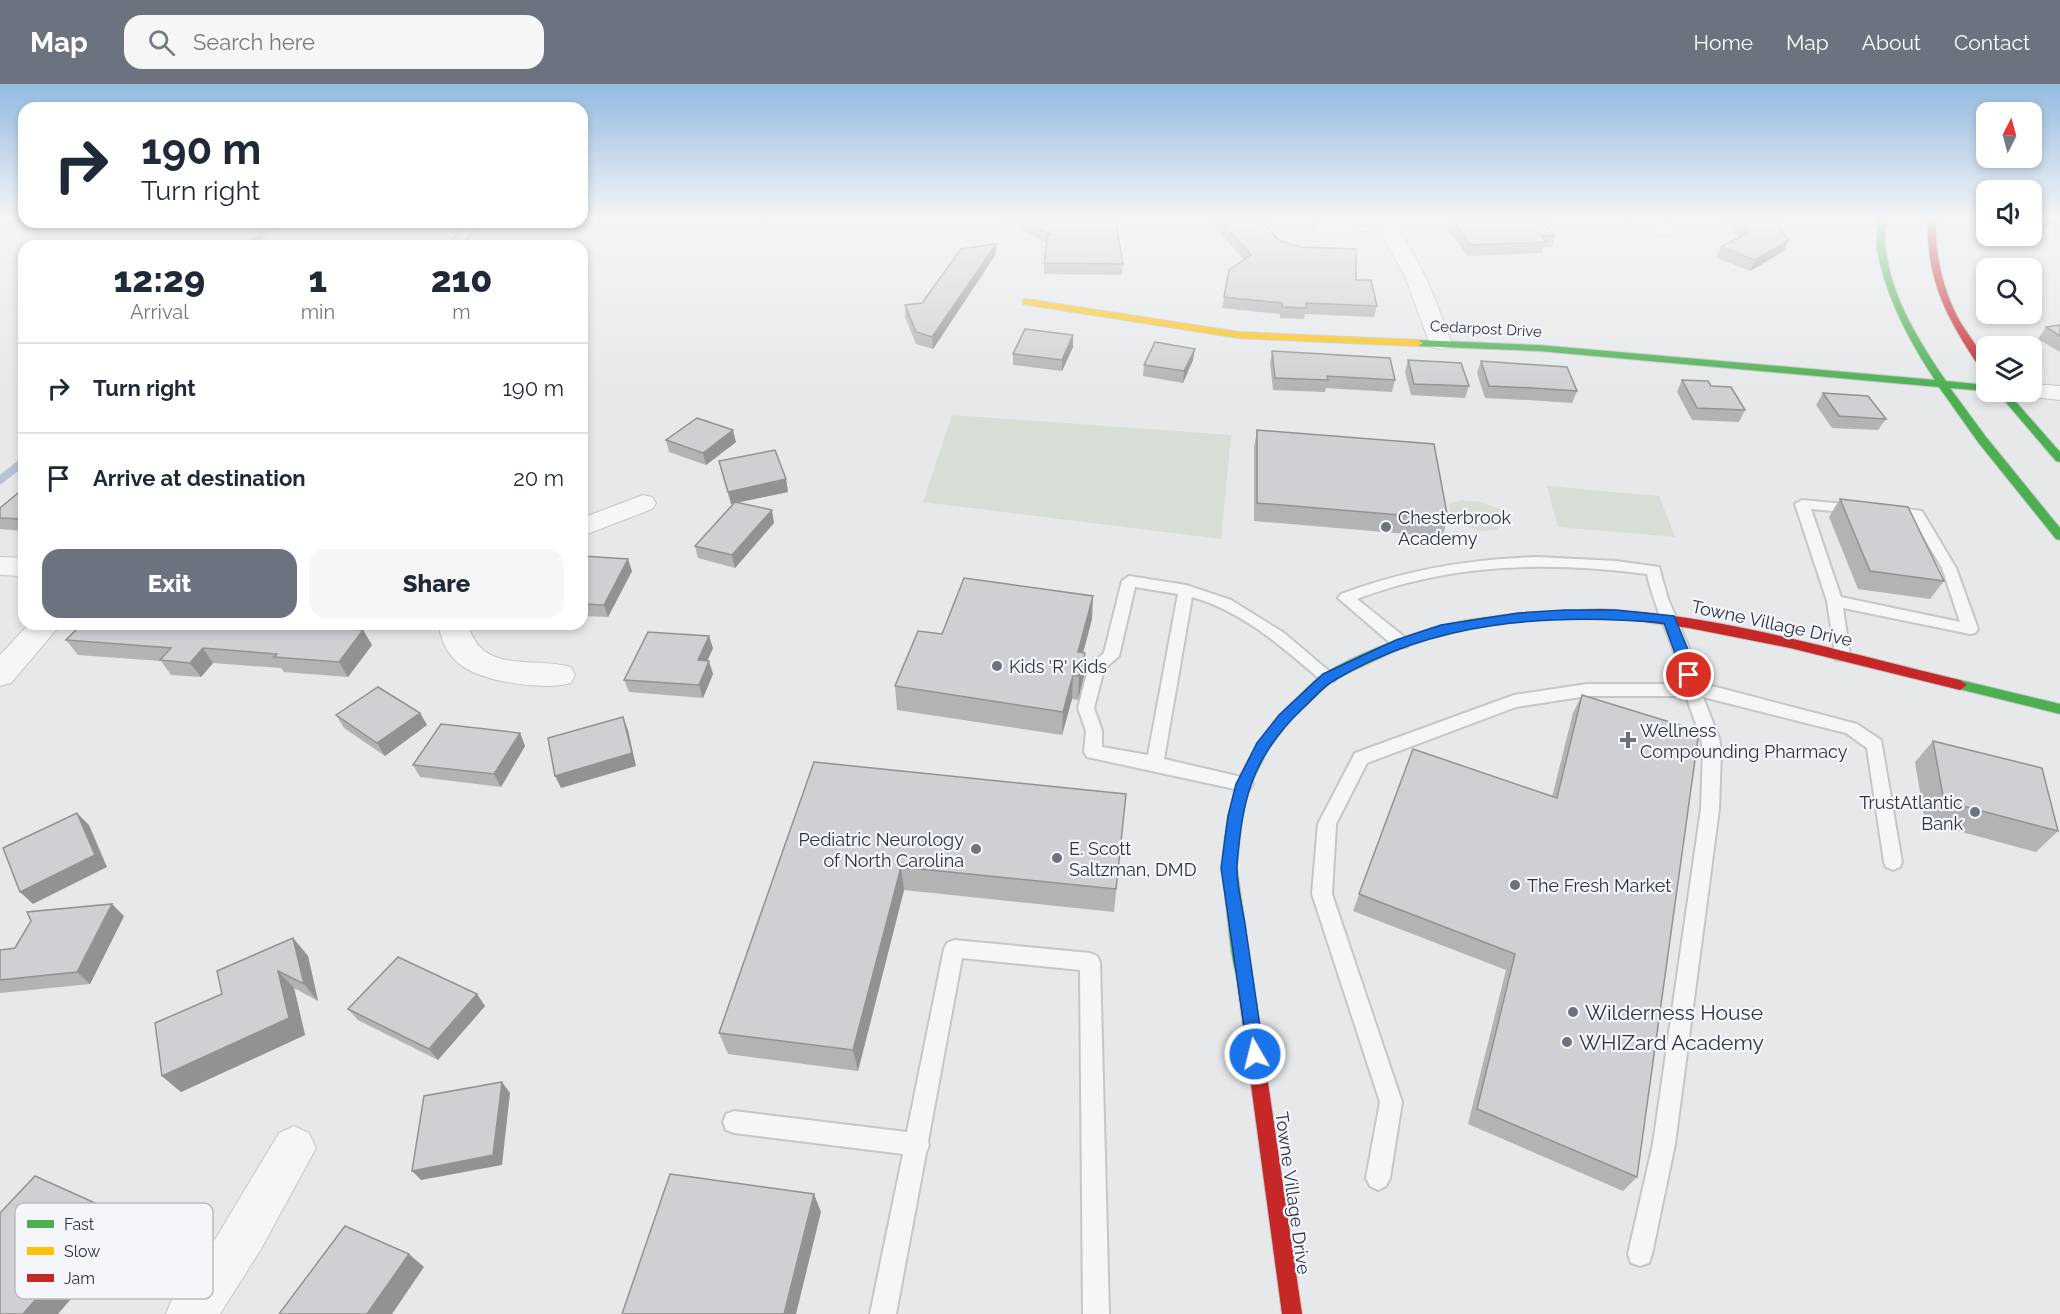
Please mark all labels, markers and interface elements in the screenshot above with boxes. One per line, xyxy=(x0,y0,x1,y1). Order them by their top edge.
search box xyxy=(124,15,544,69)
text: Map xyxy=(30,26,88,59)
icon: search xyxy=(145,26,178,59)
text: Search here xyxy=(193,29,315,55)
text: Home xyxy=(1694,30,1753,55)
text: Map xyxy=(1786,30,1829,55)
text: About xyxy=(1862,30,1921,55)
text: Contact xyxy=(1954,30,2030,55)
north arrow xyxy=(1976,102,2042,168)
map controls xyxy=(1976,102,2042,402)
text: 190 m xyxy=(141,125,261,174)
icon: right xyxy=(42,126,120,204)
text: Turn right xyxy=(141,175,260,206)
button: sound xyxy=(1976,180,2042,246)
text: 12:29 xyxy=(114,258,205,300)
text: 1 xyxy=(309,258,327,300)
text: 210 xyxy=(431,258,492,300)
button: search xyxy=(1976,258,2042,324)
text: Arrival xyxy=(130,300,189,324)
text: min xyxy=(301,300,335,324)
text: m xyxy=(452,300,471,324)
street label: Cedarpost Drive xyxy=(1430,317,1543,341)
button: layers xyxy=(1976,336,2042,402)
icon: right xyxy=(42,372,75,405)
text: Turn right xyxy=(93,375,196,401)
text: 190 m xyxy=(502,375,564,401)
icon: arrive xyxy=(42,462,75,495)
text: Arrive at destination xyxy=(93,465,306,491)
text: 20 m xyxy=(513,465,564,491)
place label: Chesterbrook Academy xyxy=(1398,507,1511,549)
marker: Chesterbrook Academy xyxy=(1379,520,1393,534)
button: Exit xyxy=(42,549,297,618)
button: Share xyxy=(309,549,564,618)
street label: Towne Village Drive xyxy=(1690,596,1855,650)
pin xyxy=(1663,649,1714,700)
place label: Kids 'R' Kids xyxy=(1009,656,1107,677)
icon: arrive xyxy=(1672,658,1705,691)
marker: Kids 'R' Kids xyxy=(990,659,1004,673)
place label: Wellness Compounding Pharmacy xyxy=(1640,720,1848,762)
marker: Wellness Compounding Pharmacy xyxy=(1621,733,1635,747)
place label: TrustAtlantic Bank xyxy=(1859,792,1963,834)
marker: TrustAtlantic Bank xyxy=(1968,805,1982,819)
place label: Pediatric Neurology of North Carolina xyxy=(799,829,964,871)
place label: E. Scott Saltzman, DMD xyxy=(1069,838,1197,880)
marker: Pediatric Neurology of North Carolina xyxy=(969,842,983,856)
marker: E. Scott Saltzman, DMD xyxy=(1050,851,1064,865)
place label: The Fresh Market xyxy=(1527,875,1671,896)
marker: The Fresh Market xyxy=(1508,878,1522,892)
place label: Wilderness House xyxy=(1585,1000,1763,1025)
marker: Wilderness House xyxy=(1566,1005,1580,1019)
position arrow xyxy=(1223,1022,1287,1086)
place label: WHIZard Academy xyxy=(1579,1030,1764,1055)
marker: WHIZard Academy xyxy=(1560,1035,1574,1049)
street label: Towne Village Drive xyxy=(1271,1110,1315,1276)
legend xyxy=(15,1203,213,1299)
text: Fast xyxy=(64,1215,95,1234)
text: Slow xyxy=(64,1242,100,1261)
text: Jam xyxy=(64,1269,95,1288)

